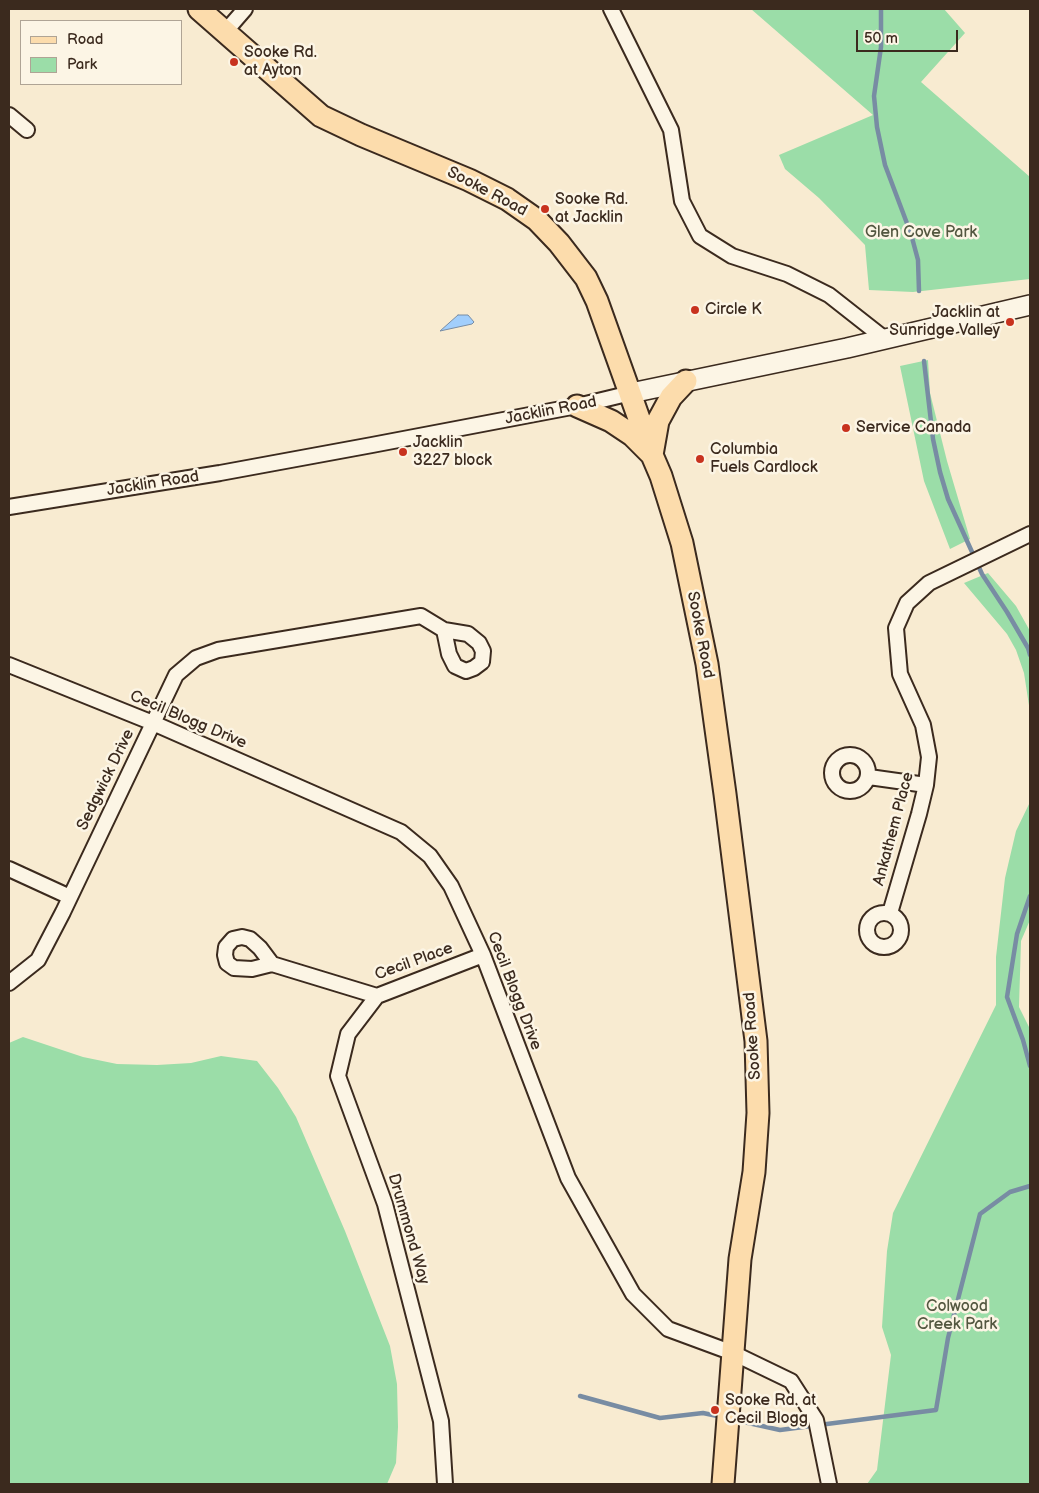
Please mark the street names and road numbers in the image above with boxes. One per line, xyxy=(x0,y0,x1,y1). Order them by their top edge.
street label: Sooke Road xyxy=(444,163,530,221)
street label: Jacklin Road xyxy=(504,393,598,429)
street label: Jacklin Road xyxy=(106,467,200,501)
street label: Sooke Road xyxy=(682,590,718,680)
street label: Cecil Blogg Drive xyxy=(127,687,249,753)
street label: Sedgwick Drive xyxy=(73,726,139,834)
street label: Ankathem Place xyxy=(870,770,918,888)
street label: Cecil Blogg Drive xyxy=(483,929,545,1053)
street label: Cecil Place xyxy=(372,939,456,985)
street label: Sooke Road xyxy=(740,991,766,1081)
street label: Drummond Way xyxy=(383,1171,433,1287)

